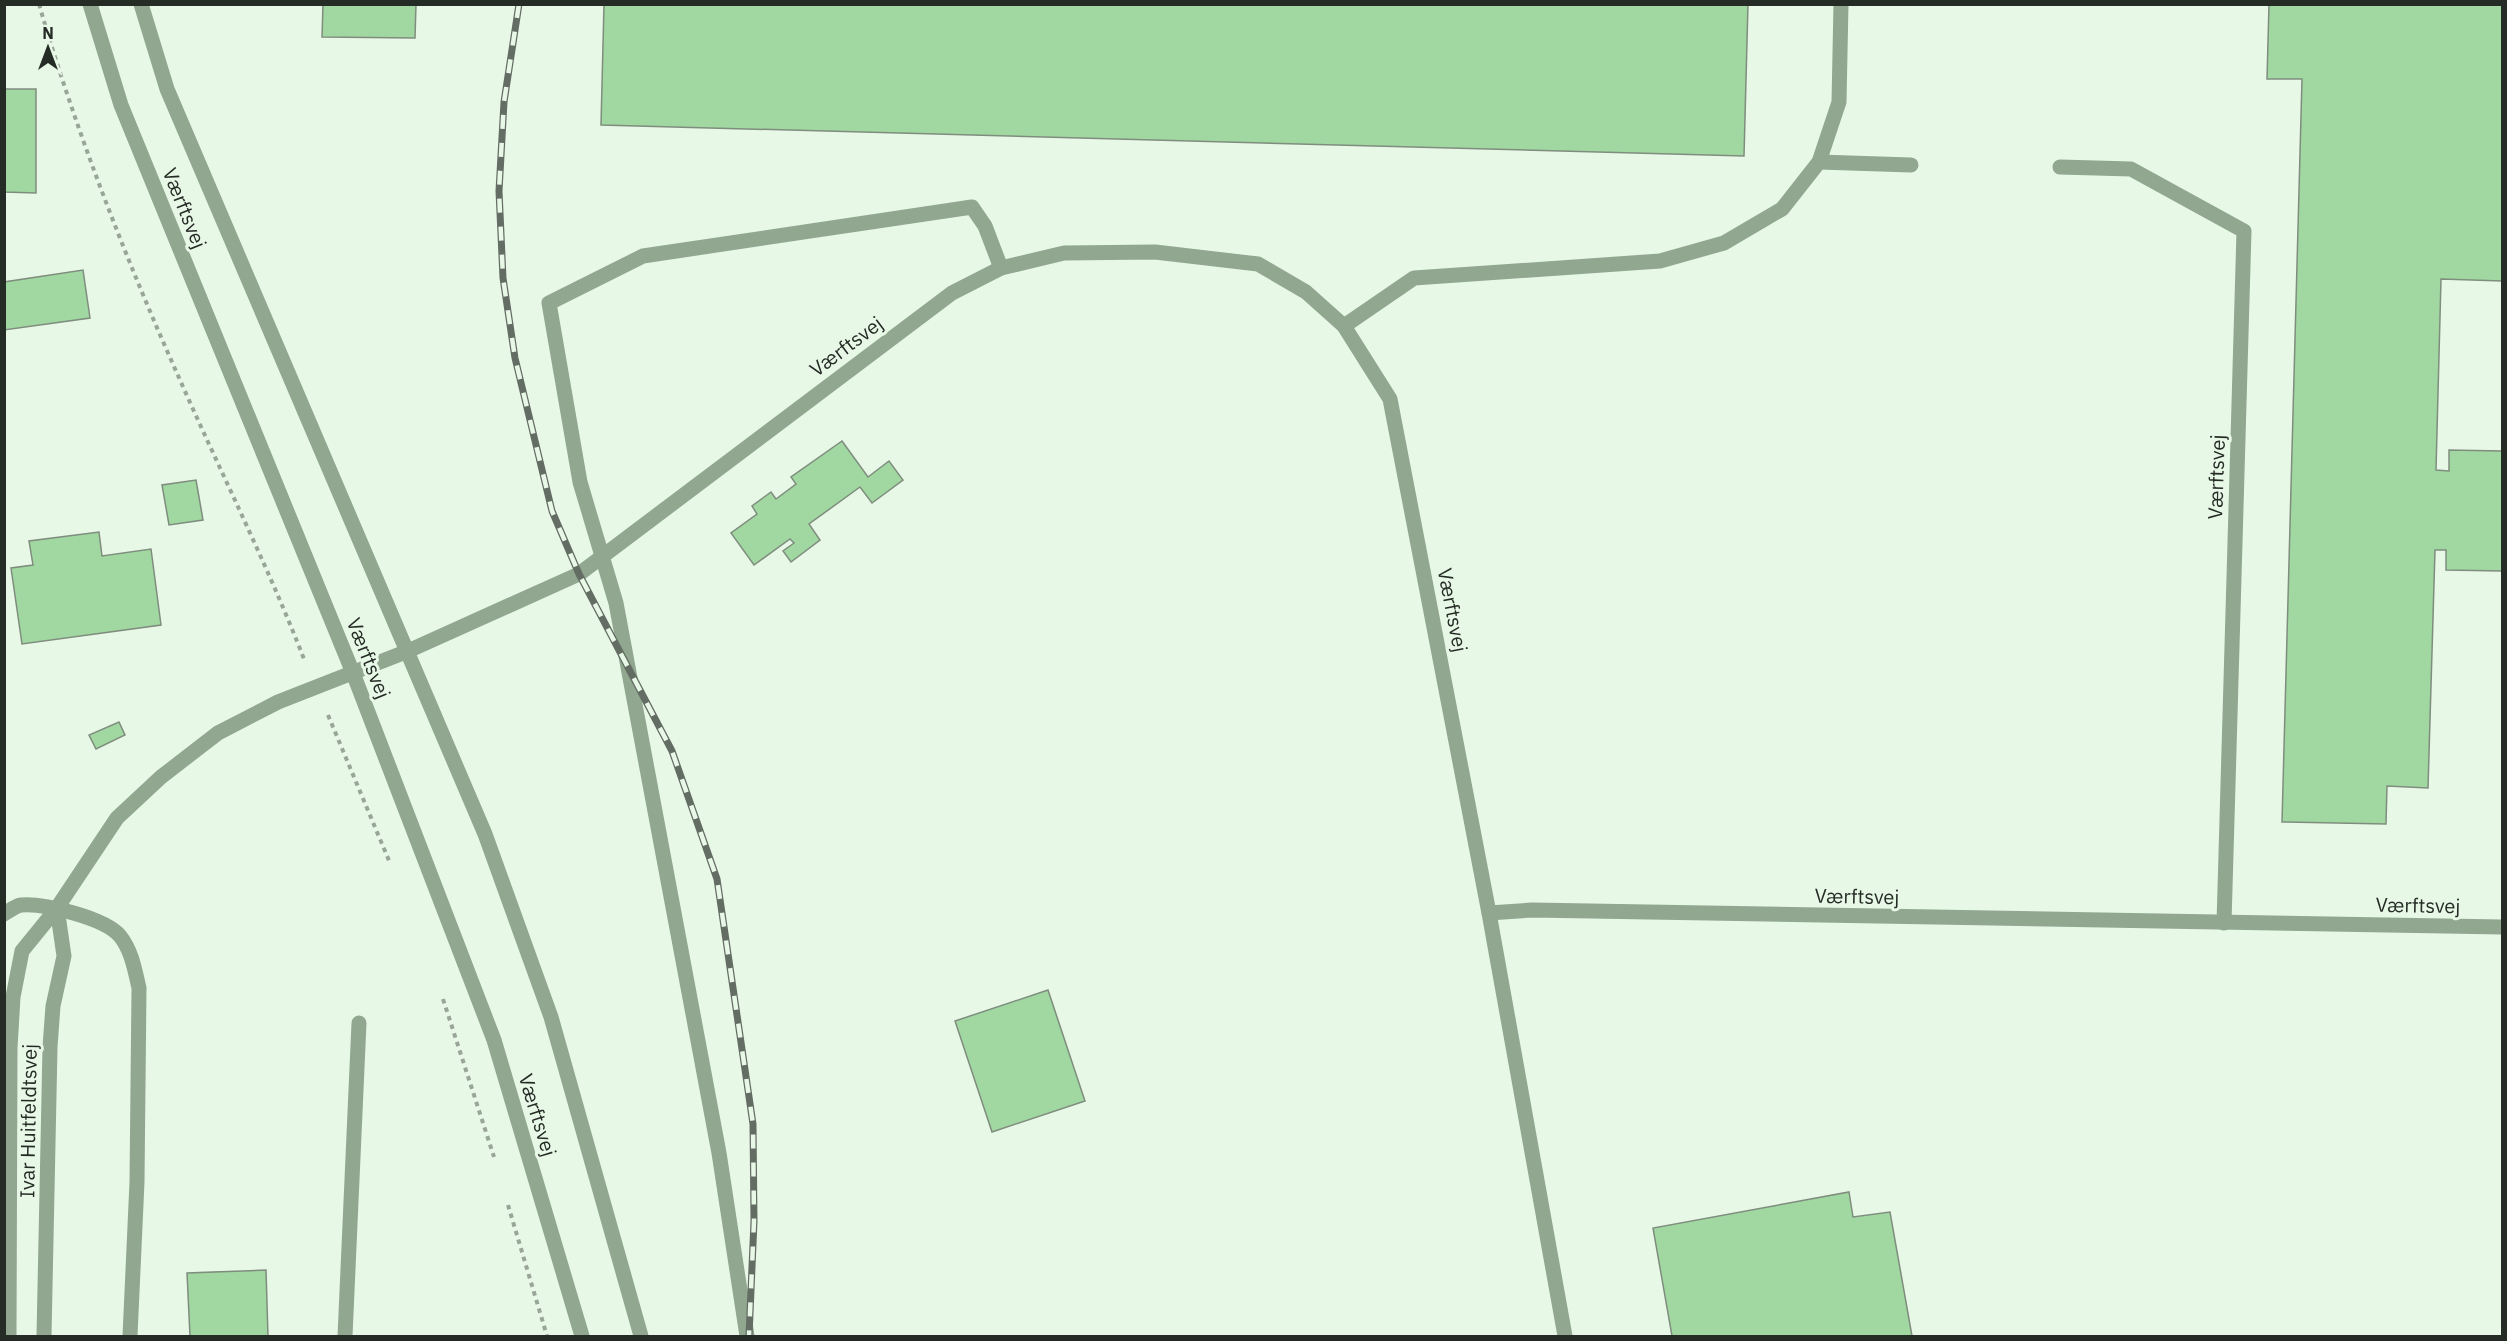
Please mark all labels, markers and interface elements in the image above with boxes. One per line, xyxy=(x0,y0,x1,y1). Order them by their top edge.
north arrow xyxy=(18,18,78,78)
text: N xyxy=(42,23,54,43)
street label: Værftsvej xyxy=(157,164,213,252)
street label: Værftsvej xyxy=(804,310,888,382)
street label: Værftsvej xyxy=(2201,434,2231,520)
street label: Værftsvej xyxy=(1432,566,1474,654)
street label: Værftsvej xyxy=(341,614,397,702)
street label: Værftsvej xyxy=(1814,882,1900,910)
street label: Værftsvej xyxy=(2375,891,2461,919)
street label: Ivar Huitfeldtsvej xyxy=(13,1044,43,1198)
street label: Værftsvej xyxy=(513,1070,563,1160)

